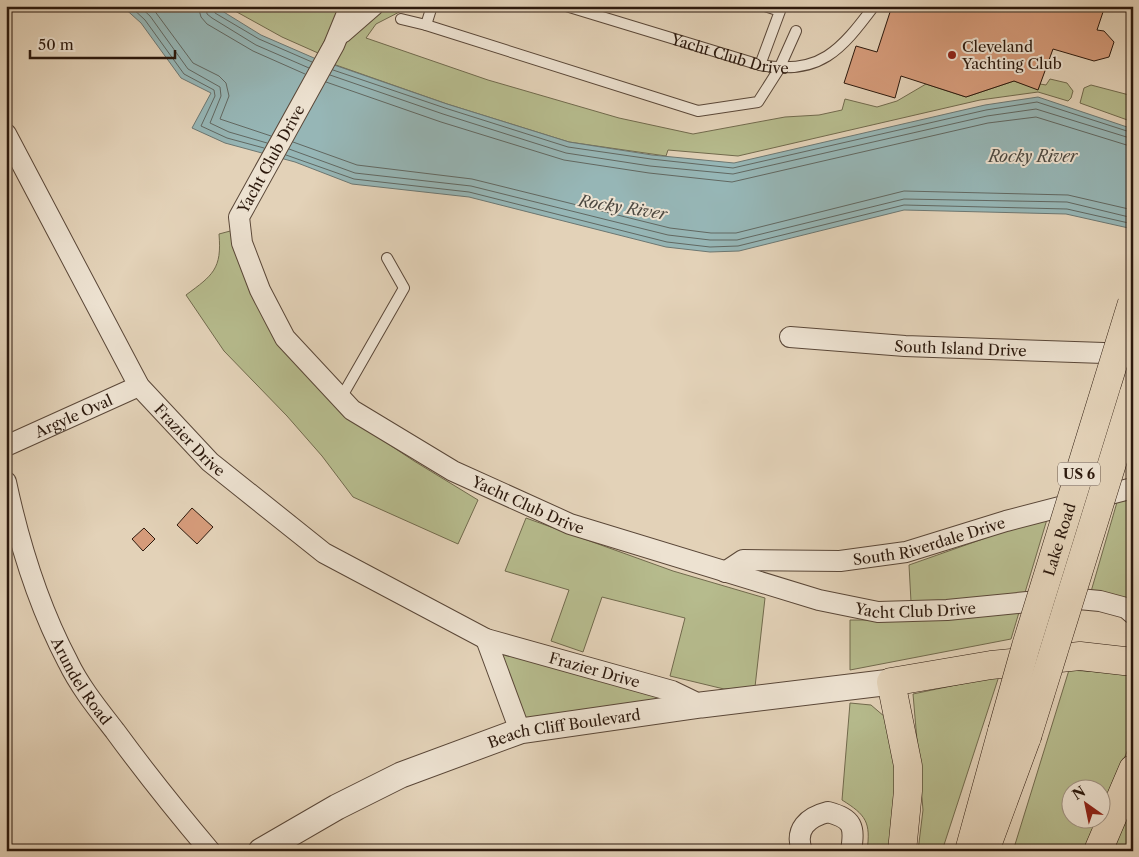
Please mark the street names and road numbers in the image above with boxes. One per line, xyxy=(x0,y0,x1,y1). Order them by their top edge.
street label: Yacht Club Drive xyxy=(668,29,789,77)
street label: Yacht Club Drive xyxy=(233,102,309,217)
street label: South Island Drive xyxy=(894,336,1027,360)
street label: Argyle Oval xyxy=(31,390,116,442)
street label: Frazier Drive xyxy=(151,399,229,480)
road number: US 6 xyxy=(1058,462,1100,486)
street label: Yacht Club Drive xyxy=(468,471,587,537)
street label: Lake Road xyxy=(1039,500,1079,578)
street label: South Riverdale Drive xyxy=(852,512,1007,569)
street label: Yacht Club Drive xyxy=(852,598,977,622)
street label: Arundel Road xyxy=(47,633,116,728)
street label: Frazier Drive xyxy=(547,648,642,691)
street label: Beach Cliff Boulevard xyxy=(485,704,642,752)

